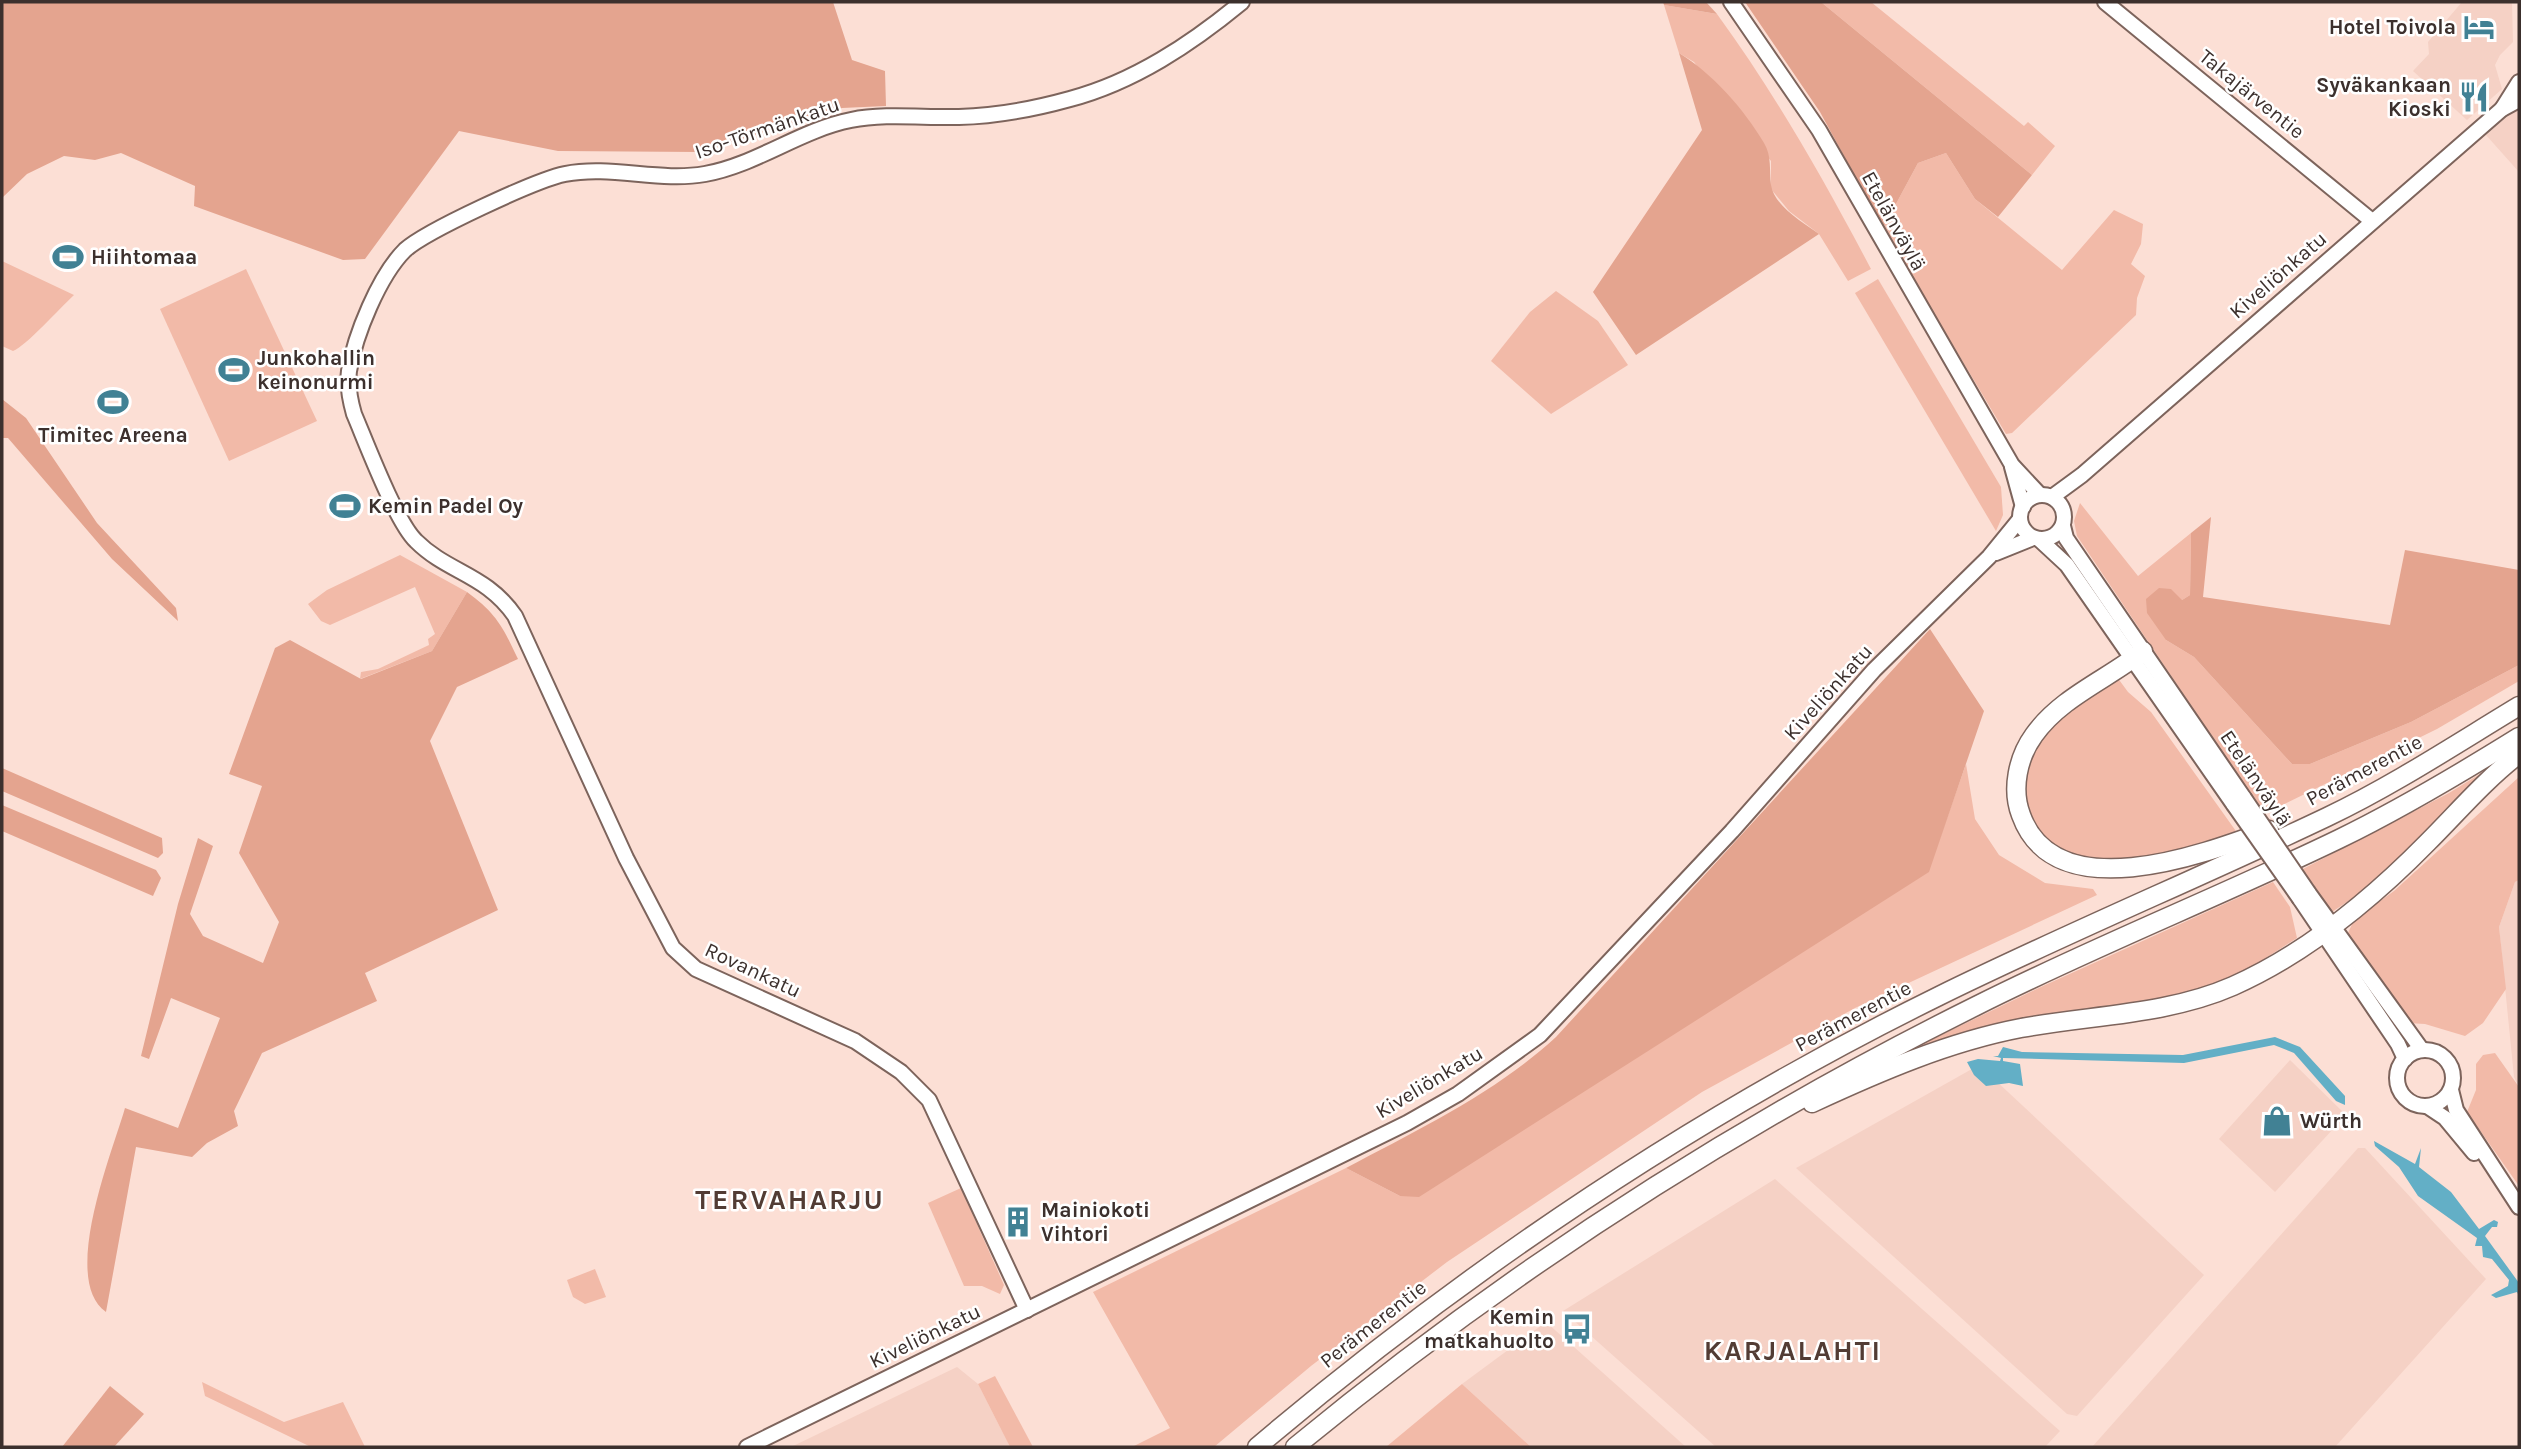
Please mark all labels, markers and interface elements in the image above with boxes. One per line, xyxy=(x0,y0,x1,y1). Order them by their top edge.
hotel icon: Hotel Toivola xyxy=(2462,10,2496,44)
place label: Hotel Toivola xyxy=(2329,15,2456,39)
street label: Takajärventie xyxy=(2195,44,2309,144)
place label: Syväkankaan Kioski xyxy=(2316,73,2451,121)
restaurant icon: Syväkankaan Kioski xyxy=(2457,80,2491,114)
street label: Iso-Törmänkatu xyxy=(691,92,843,164)
street label: Etelänväylä xyxy=(1857,167,1931,275)
street label: Kiveliönkatu xyxy=(2225,226,2331,324)
sports icon: Hiihtomaa xyxy=(51,240,85,274)
place label: Hiihtomaa xyxy=(91,245,197,269)
place label: Junkohallin keinonurmi xyxy=(257,346,375,394)
sports icon: Junkohallin keinonurmi xyxy=(217,353,251,387)
sports icon: Timitec Areena xyxy=(96,385,130,419)
place label: Timitec Areena xyxy=(38,423,188,447)
sports icon: Kemin Padel Oy xyxy=(328,489,362,523)
place label: Kemin Padel Oy xyxy=(368,494,524,518)
street label: Kiveliönkatu xyxy=(1779,639,1877,745)
street label: Etelänväylä xyxy=(2215,726,2297,830)
street label: Perämerentie xyxy=(2302,729,2426,811)
street label: Rovankatu xyxy=(701,937,805,1003)
street label: Perämerentie xyxy=(1791,975,1915,1057)
street label: Kiveliönkatu xyxy=(1371,1041,1487,1123)
shop icon: Würth xyxy=(2260,1104,2294,1138)
place label: Würth xyxy=(2300,1109,2362,1133)
district label: TERVAHARJU xyxy=(695,1183,885,1216)
place label: Mainiokoti Vihtori xyxy=(1041,1198,1150,1246)
building icon: Mainiokoti Vihtori xyxy=(1001,1205,1035,1239)
street label: Perämerentie xyxy=(1315,1275,1431,1373)
street label: Kiveliönkatu xyxy=(866,1299,984,1373)
place label: Kemin matkahuolto xyxy=(1424,1305,1554,1353)
bus stop icon: Kemin matkahuolto xyxy=(1560,1312,1594,1346)
district label: KARJALAHTI xyxy=(1704,1334,1882,1367)

